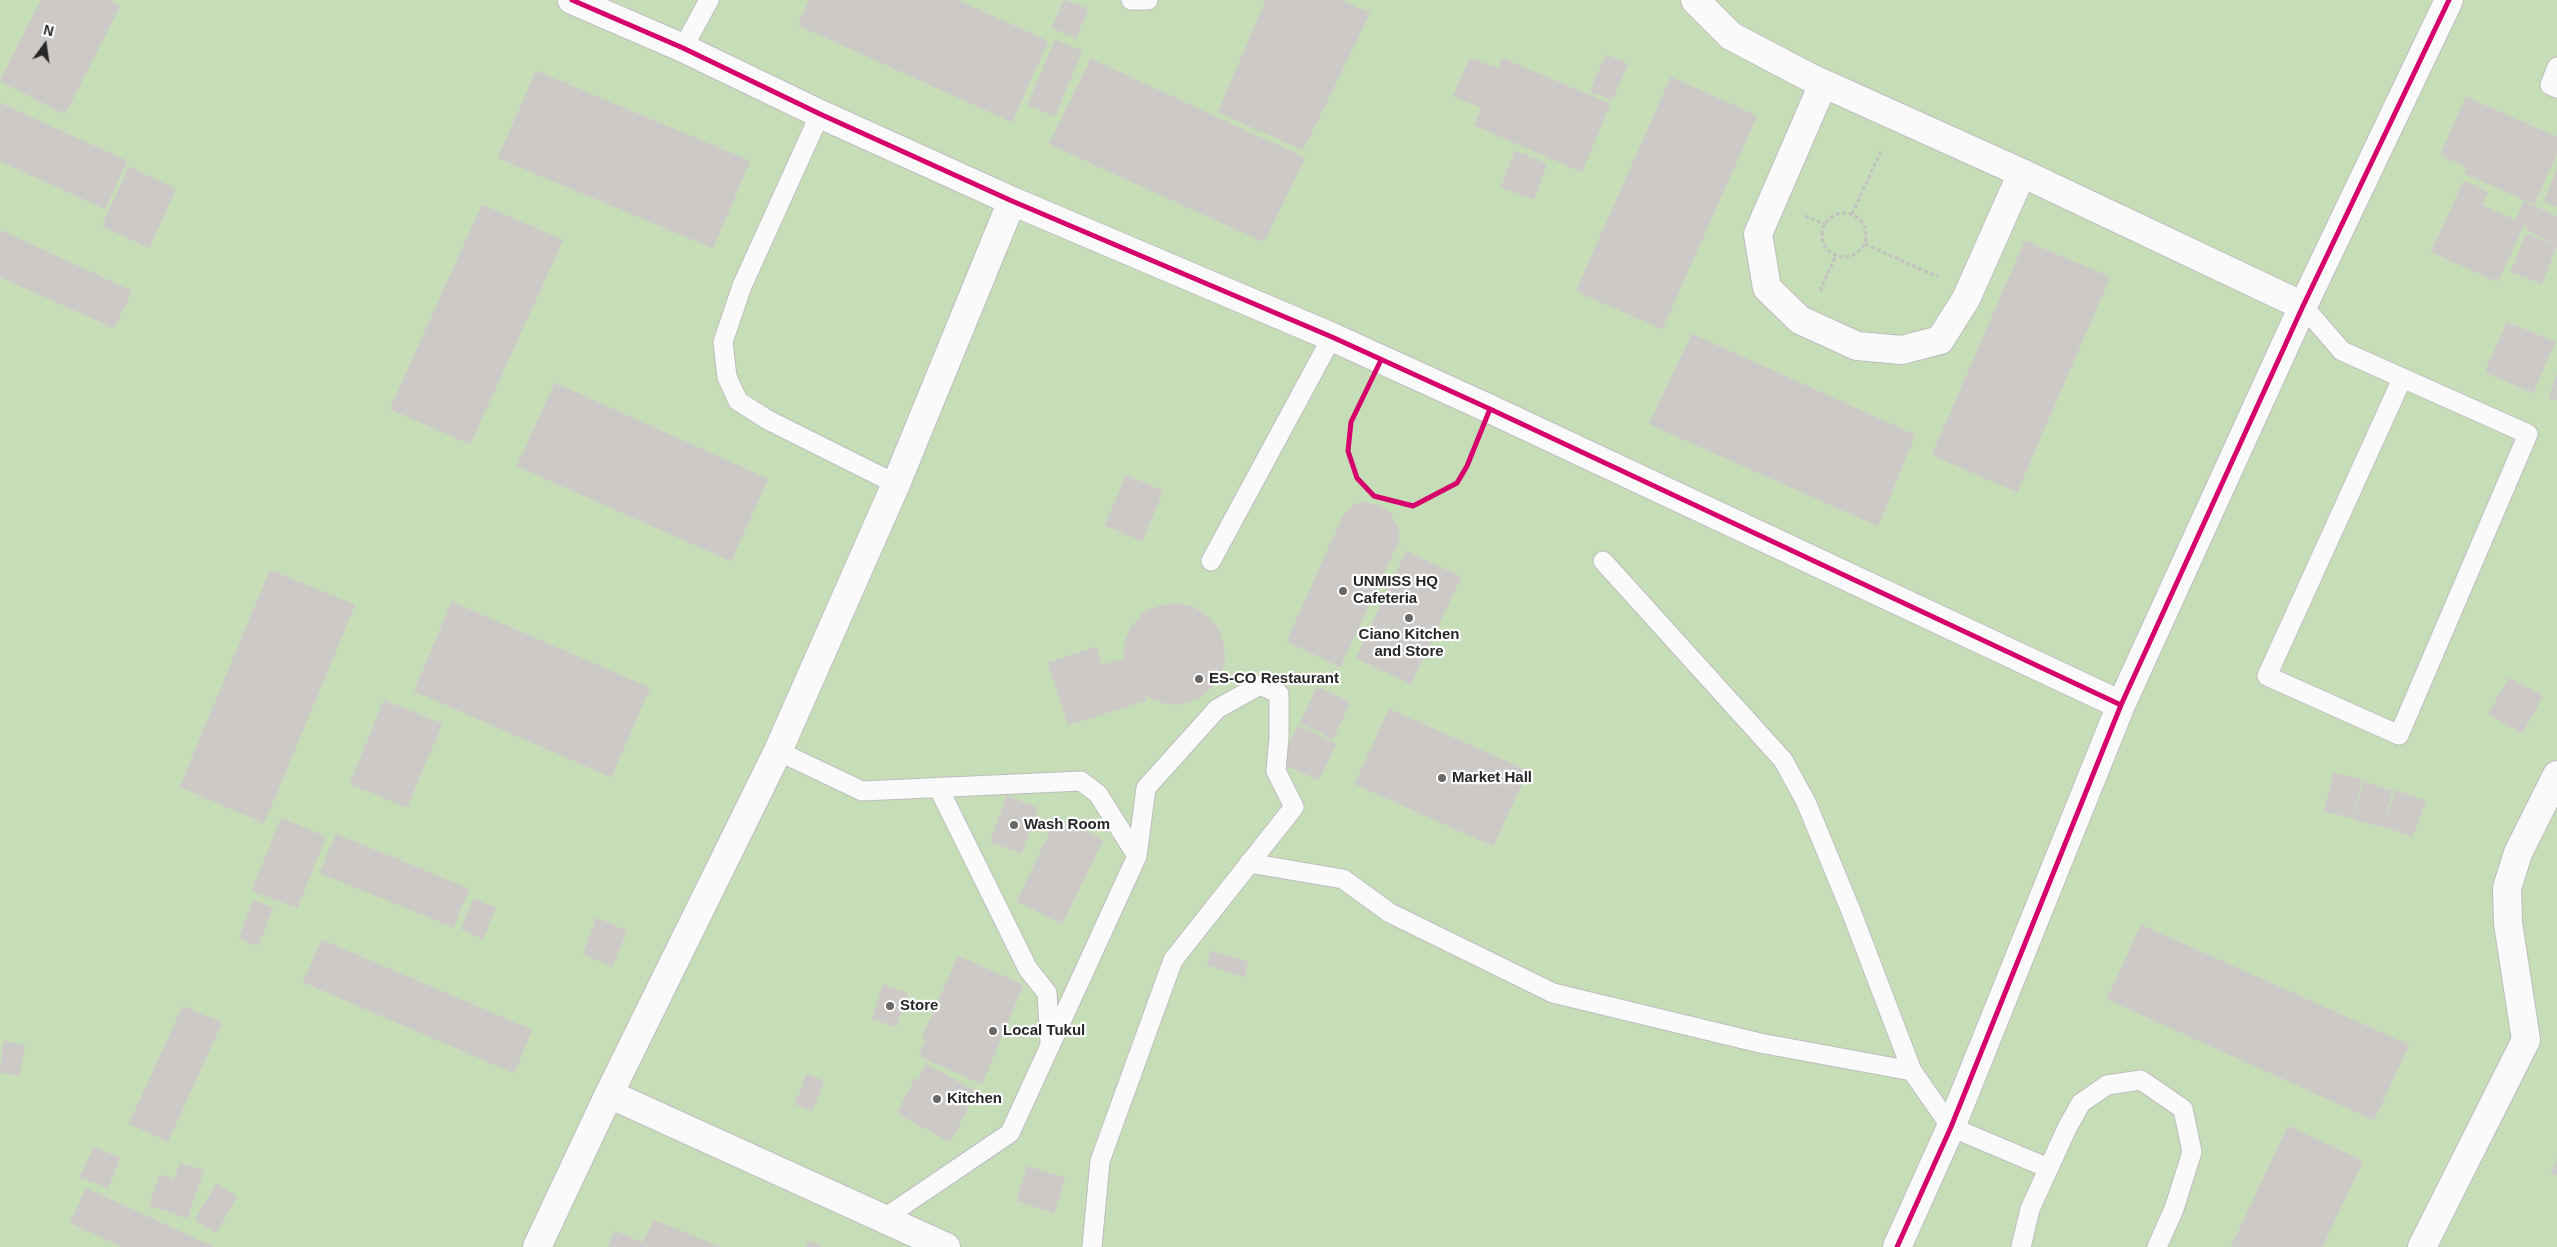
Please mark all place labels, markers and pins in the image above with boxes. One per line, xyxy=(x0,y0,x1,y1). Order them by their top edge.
place label: UNMISS HQ Cafeteria xyxy=(1353,573,1438,608)
marker: UNMISS HQ Cafeteria xyxy=(1337,585,1349,597)
marker: Ciano Kitchen and Store xyxy=(1403,612,1415,624)
place label: Ciano Kitchen and Store xyxy=(1359,626,1459,661)
place label: ES-CO Restaurant xyxy=(1209,670,1339,688)
marker: ES-CO Restaurant xyxy=(1193,673,1205,685)
place label: Market Hall xyxy=(1452,769,1532,787)
marker: Market Hall xyxy=(1436,772,1448,784)
place label: Wash Room xyxy=(1024,816,1110,834)
marker: Wash Room xyxy=(1008,819,1020,831)
place label: Store xyxy=(900,997,938,1015)
marker: Store xyxy=(884,1000,896,1012)
place label: Local Tukul xyxy=(1003,1022,1085,1040)
marker: Local Tukul xyxy=(987,1025,999,1037)
place label: Kitchen xyxy=(947,1090,1002,1108)
marker: Kitchen xyxy=(931,1093,943,1105)

